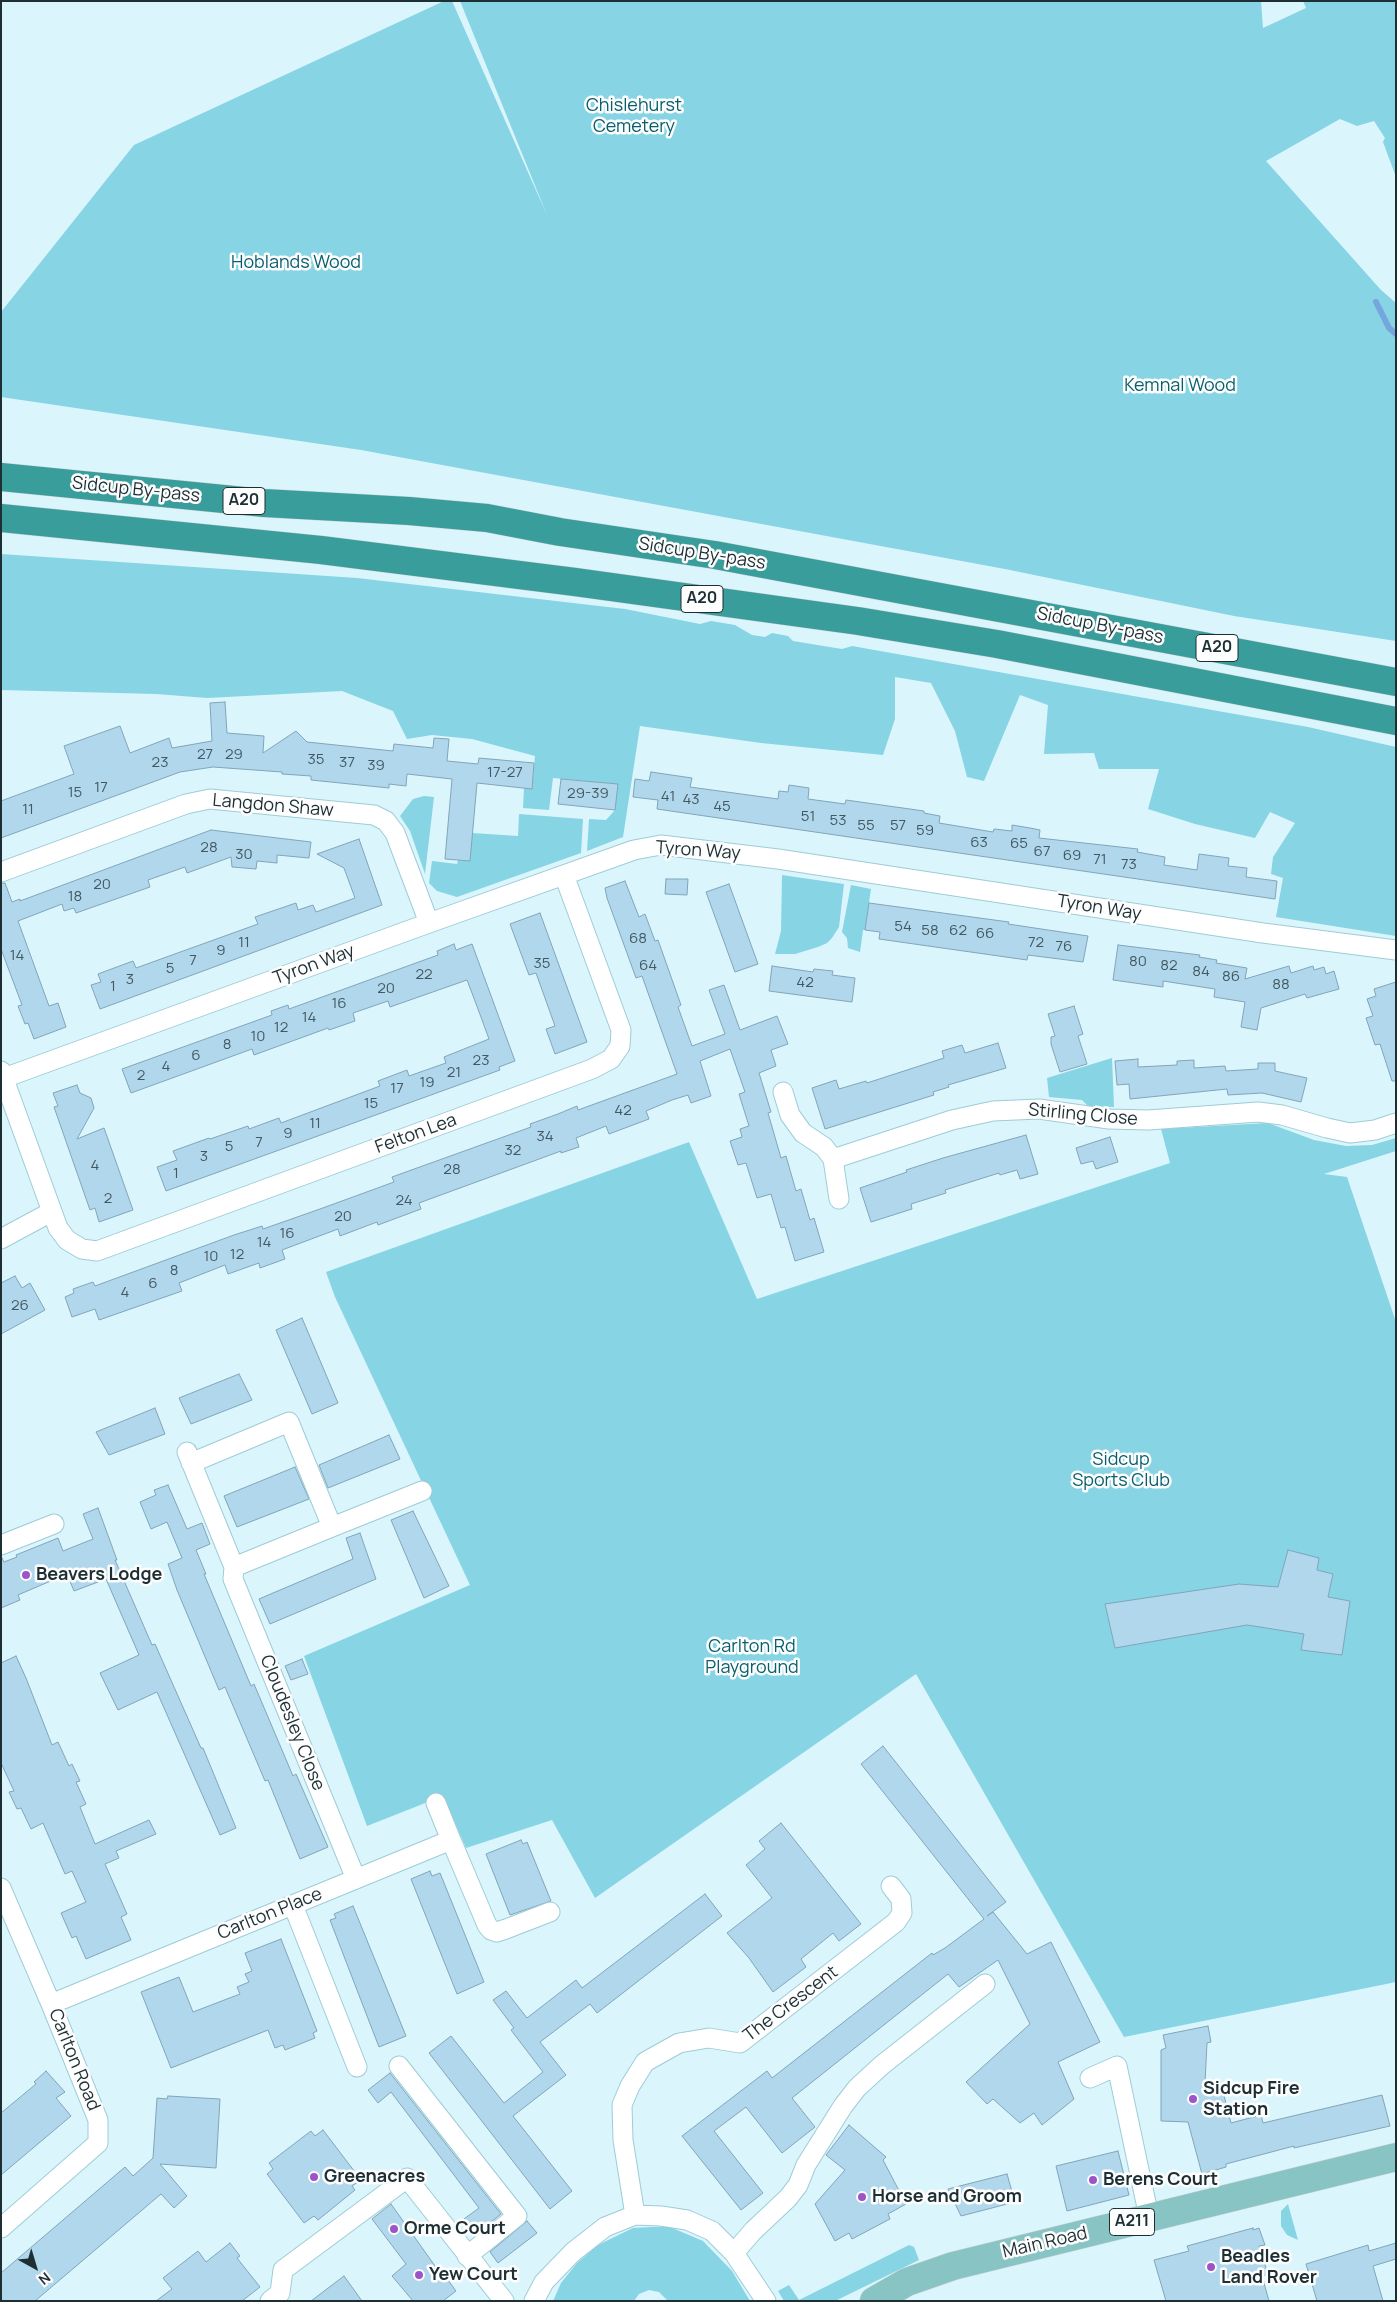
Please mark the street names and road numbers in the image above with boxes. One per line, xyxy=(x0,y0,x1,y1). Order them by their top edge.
street label: Sidcup By-pass xyxy=(71,473,201,507)
road number: A20 xyxy=(223,488,265,514)
street label: Sidcup By-pass xyxy=(637,533,767,575)
road number: A20 xyxy=(681,586,723,612)
street label: Sidcup By-pass xyxy=(1035,603,1165,649)
road number: A20 xyxy=(1196,634,1238,661)
street label: Langdon Shaw xyxy=(212,790,334,822)
street label: Tyron Way xyxy=(655,837,741,865)
street label: Tyron Way xyxy=(1055,891,1143,925)
street label: Tyron Way xyxy=(270,940,358,990)
street label: Stirling Close xyxy=(1027,1099,1139,1131)
street label: Felton Lea xyxy=(372,1109,460,1159)
street label: Cloudesley Close xyxy=(255,1652,329,1794)
street label: Carlton Place xyxy=(215,1883,325,1945)
street label: The Crescent xyxy=(740,1962,842,2046)
street label: Carlton Road xyxy=(44,2006,104,2114)
road number: A211 xyxy=(1110,2208,1154,2236)
street label: Main Road xyxy=(1001,2223,1089,2263)

